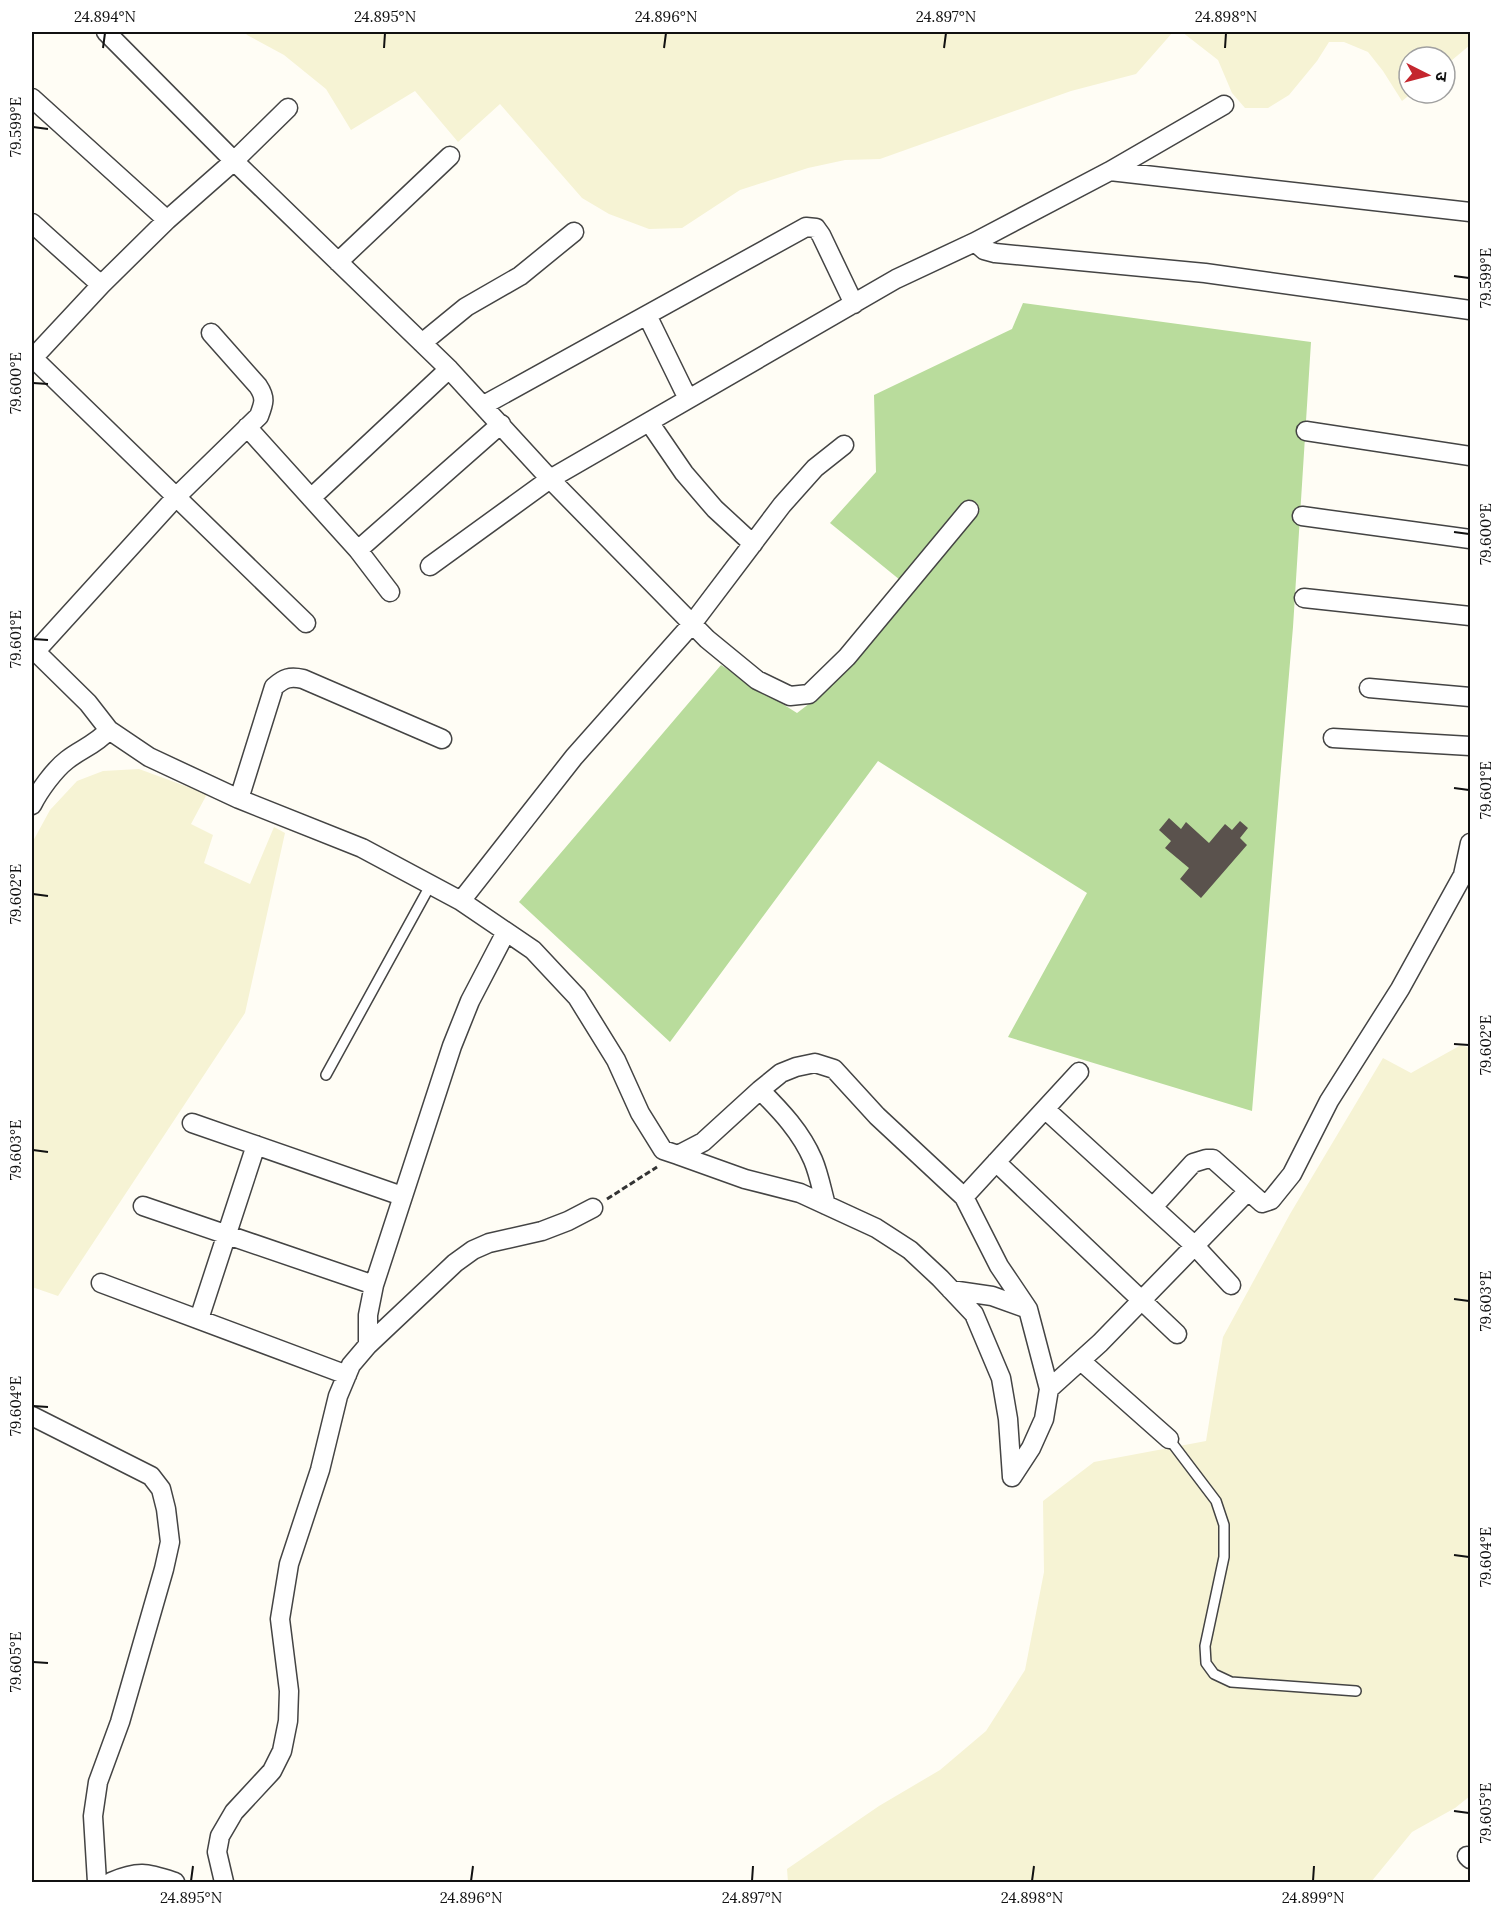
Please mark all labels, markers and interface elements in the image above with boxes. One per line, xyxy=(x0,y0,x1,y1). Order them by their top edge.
text: 24.894°N xyxy=(74,7,136,26)
text: 24.895°N xyxy=(354,7,416,26)
text: 24.896°N xyxy=(635,7,697,26)
text: 24.897°N xyxy=(916,7,976,26)
text: 24.898°N xyxy=(1195,7,1257,26)
north arrow xyxy=(1397,45,1457,105)
text: उ xyxy=(1431,71,1452,83)
text: 79.599°E xyxy=(6,97,25,157)
text: 79.599°E xyxy=(1476,248,1495,308)
text: 79.600°E xyxy=(6,352,25,414)
text: 79.600°E xyxy=(1476,503,1495,565)
text: 79.601°E xyxy=(6,610,25,668)
text: 79.601°E xyxy=(1476,761,1495,819)
text: 79.602°E xyxy=(6,864,25,924)
text: 79.602°E xyxy=(1476,1015,1495,1075)
text: 79.603°E xyxy=(6,1120,25,1180)
text: 79.603°E xyxy=(1476,1271,1495,1331)
text: 79.604°E xyxy=(6,1376,25,1436)
text: 79.604°E xyxy=(1476,1527,1495,1587)
text: 79.605°E xyxy=(6,1632,25,1692)
text: 79.605°E xyxy=(1476,1783,1495,1843)
text: 24.895°N xyxy=(160,1888,222,1907)
text: 24.896°N xyxy=(440,1888,502,1907)
text: 24.897°N xyxy=(722,1888,782,1907)
text: 24.898°N xyxy=(1001,1888,1063,1907)
text: 24.899°N xyxy=(1282,1888,1344,1907)

